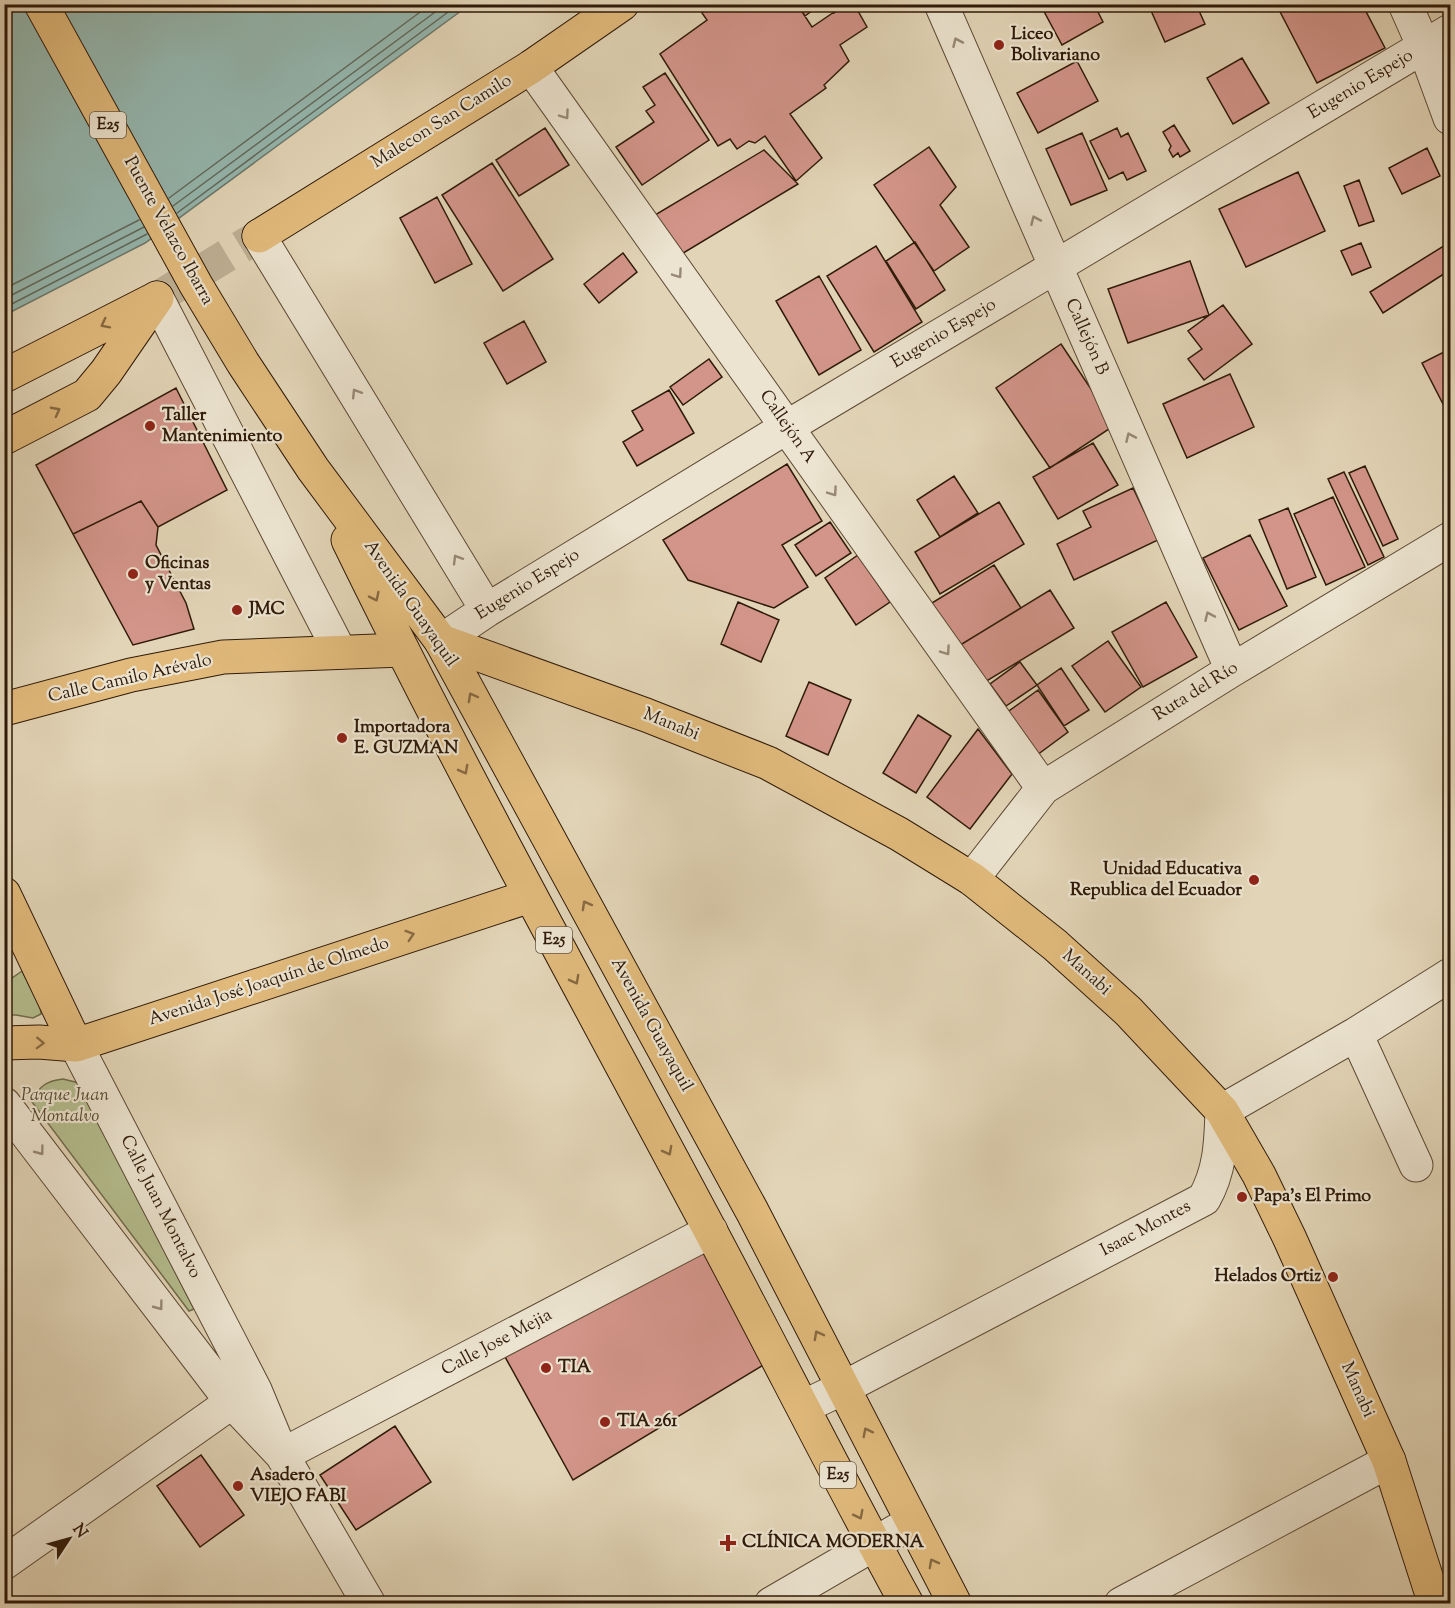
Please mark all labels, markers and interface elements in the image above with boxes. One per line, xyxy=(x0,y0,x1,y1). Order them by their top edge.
place label: Liceo Bolivariano xyxy=(1011,22,1100,69)
one-way arrow xyxy=(952,37,964,48)
marker: Liceo Bolivariano xyxy=(992,38,1006,52)
street label: Eugenio Espejo xyxy=(1303,43,1419,127)
street label: Malecon San Camilo xyxy=(367,68,517,176)
one-way arrow xyxy=(558,108,569,119)
road number: E25 xyxy=(90,112,126,138)
street label: Puente Velazco Ibarra xyxy=(116,152,220,310)
one-way arrow xyxy=(1031,216,1043,227)
one-way arrow xyxy=(671,267,682,278)
street label: Eugenio Espejo xyxy=(886,292,1002,376)
street label: Callejón B xyxy=(1058,295,1114,379)
one-way arrow xyxy=(100,317,111,328)
street label: Callejón A xyxy=(752,385,822,469)
one-way arrow xyxy=(351,389,363,399)
place label: Taller Mantenimiento xyxy=(162,403,283,450)
one-way arrow xyxy=(50,407,61,418)
marker: Taller Mantenimiento xyxy=(143,419,157,433)
one-way arrow xyxy=(1126,433,1138,444)
one-way arrow xyxy=(826,485,837,496)
street label: Avenida Guayaquil xyxy=(356,535,464,673)
street label: Eugenio Espejo xyxy=(471,542,585,627)
place label: Oficinas y Ventas xyxy=(145,551,211,598)
one-way arrow xyxy=(453,555,465,565)
marker: Oficinas y Ventas xyxy=(126,567,140,581)
one-way arrow xyxy=(368,590,380,601)
place label: JMC xyxy=(247,597,285,623)
marker: JMC xyxy=(230,603,244,617)
one-way arrow xyxy=(1204,611,1216,622)
one-way arrow xyxy=(938,644,949,655)
street label: Calle Camilo Arévalo xyxy=(46,647,215,710)
street label: Ruta del Río xyxy=(1148,655,1244,728)
one-way arrow xyxy=(468,693,479,703)
street label: Manabi xyxy=(639,702,703,748)
place label: Importadora E. GUZMAN xyxy=(354,715,459,762)
marker: Importadora E. GUZMAN xyxy=(335,731,349,745)
one-way arrow xyxy=(457,764,468,775)
place label: Unidad Educativa Republica del Ecuador xyxy=(1070,857,1243,904)
marker: Unidad Educativa Republica del Ecuador xyxy=(1247,873,1261,887)
one-way arrow xyxy=(582,901,593,911)
road number: E25 xyxy=(536,927,572,953)
one-way arrow xyxy=(404,930,415,942)
street label: Avenida José Joaquín de Olmedo xyxy=(145,931,393,1033)
street label: Manabi xyxy=(1056,944,1116,1002)
street label: Avenida Guayaquil xyxy=(603,953,699,1097)
one-way arrow xyxy=(568,973,579,984)
one-way arrow xyxy=(36,1037,45,1049)
park label: Parque Juan Montalvo xyxy=(21,1083,109,1130)
street label: Calle Juan Montalvo xyxy=(113,1131,207,1283)
one-way arrow xyxy=(33,1144,44,1155)
one-way arrow xyxy=(661,1145,672,1156)
place label: Papa's El Primo xyxy=(1254,1184,1371,1210)
marker: Papa's El Primo xyxy=(1235,1190,1249,1204)
street label: Isaac Montes xyxy=(1096,1194,1196,1264)
place label: Helados Ortiz xyxy=(1214,1264,1321,1290)
marker: Helados Ortiz xyxy=(1326,1270,1340,1284)
one-way arrow xyxy=(151,1299,162,1310)
street label: Calle Jose Mejia xyxy=(437,1303,557,1383)
one-way arrow xyxy=(813,1331,825,1342)
place label: TIA xyxy=(558,1355,592,1381)
street label: Manabi xyxy=(1333,1358,1381,1422)
marker: TIA xyxy=(539,1361,553,1375)
place label: TIA 261 xyxy=(617,1409,678,1435)
marker: TIA 261 xyxy=(598,1415,612,1429)
one-way arrow xyxy=(863,1428,874,1439)
road number: E25 xyxy=(820,1462,856,1488)
place label: Asadero VIEJO FABI xyxy=(250,1463,347,1510)
marker: Asadero VIEJO FABI xyxy=(231,1479,245,1493)
one-way arrow xyxy=(852,1508,863,1519)
north arrow xyxy=(39,1509,99,1569)
text: N xyxy=(66,1520,92,1544)
place label: CLÍNICA MODERNA xyxy=(742,1529,925,1556)
marker: CLÍNICA MODERNA xyxy=(719,1534,737,1552)
one-way arrow xyxy=(929,1558,941,1569)

